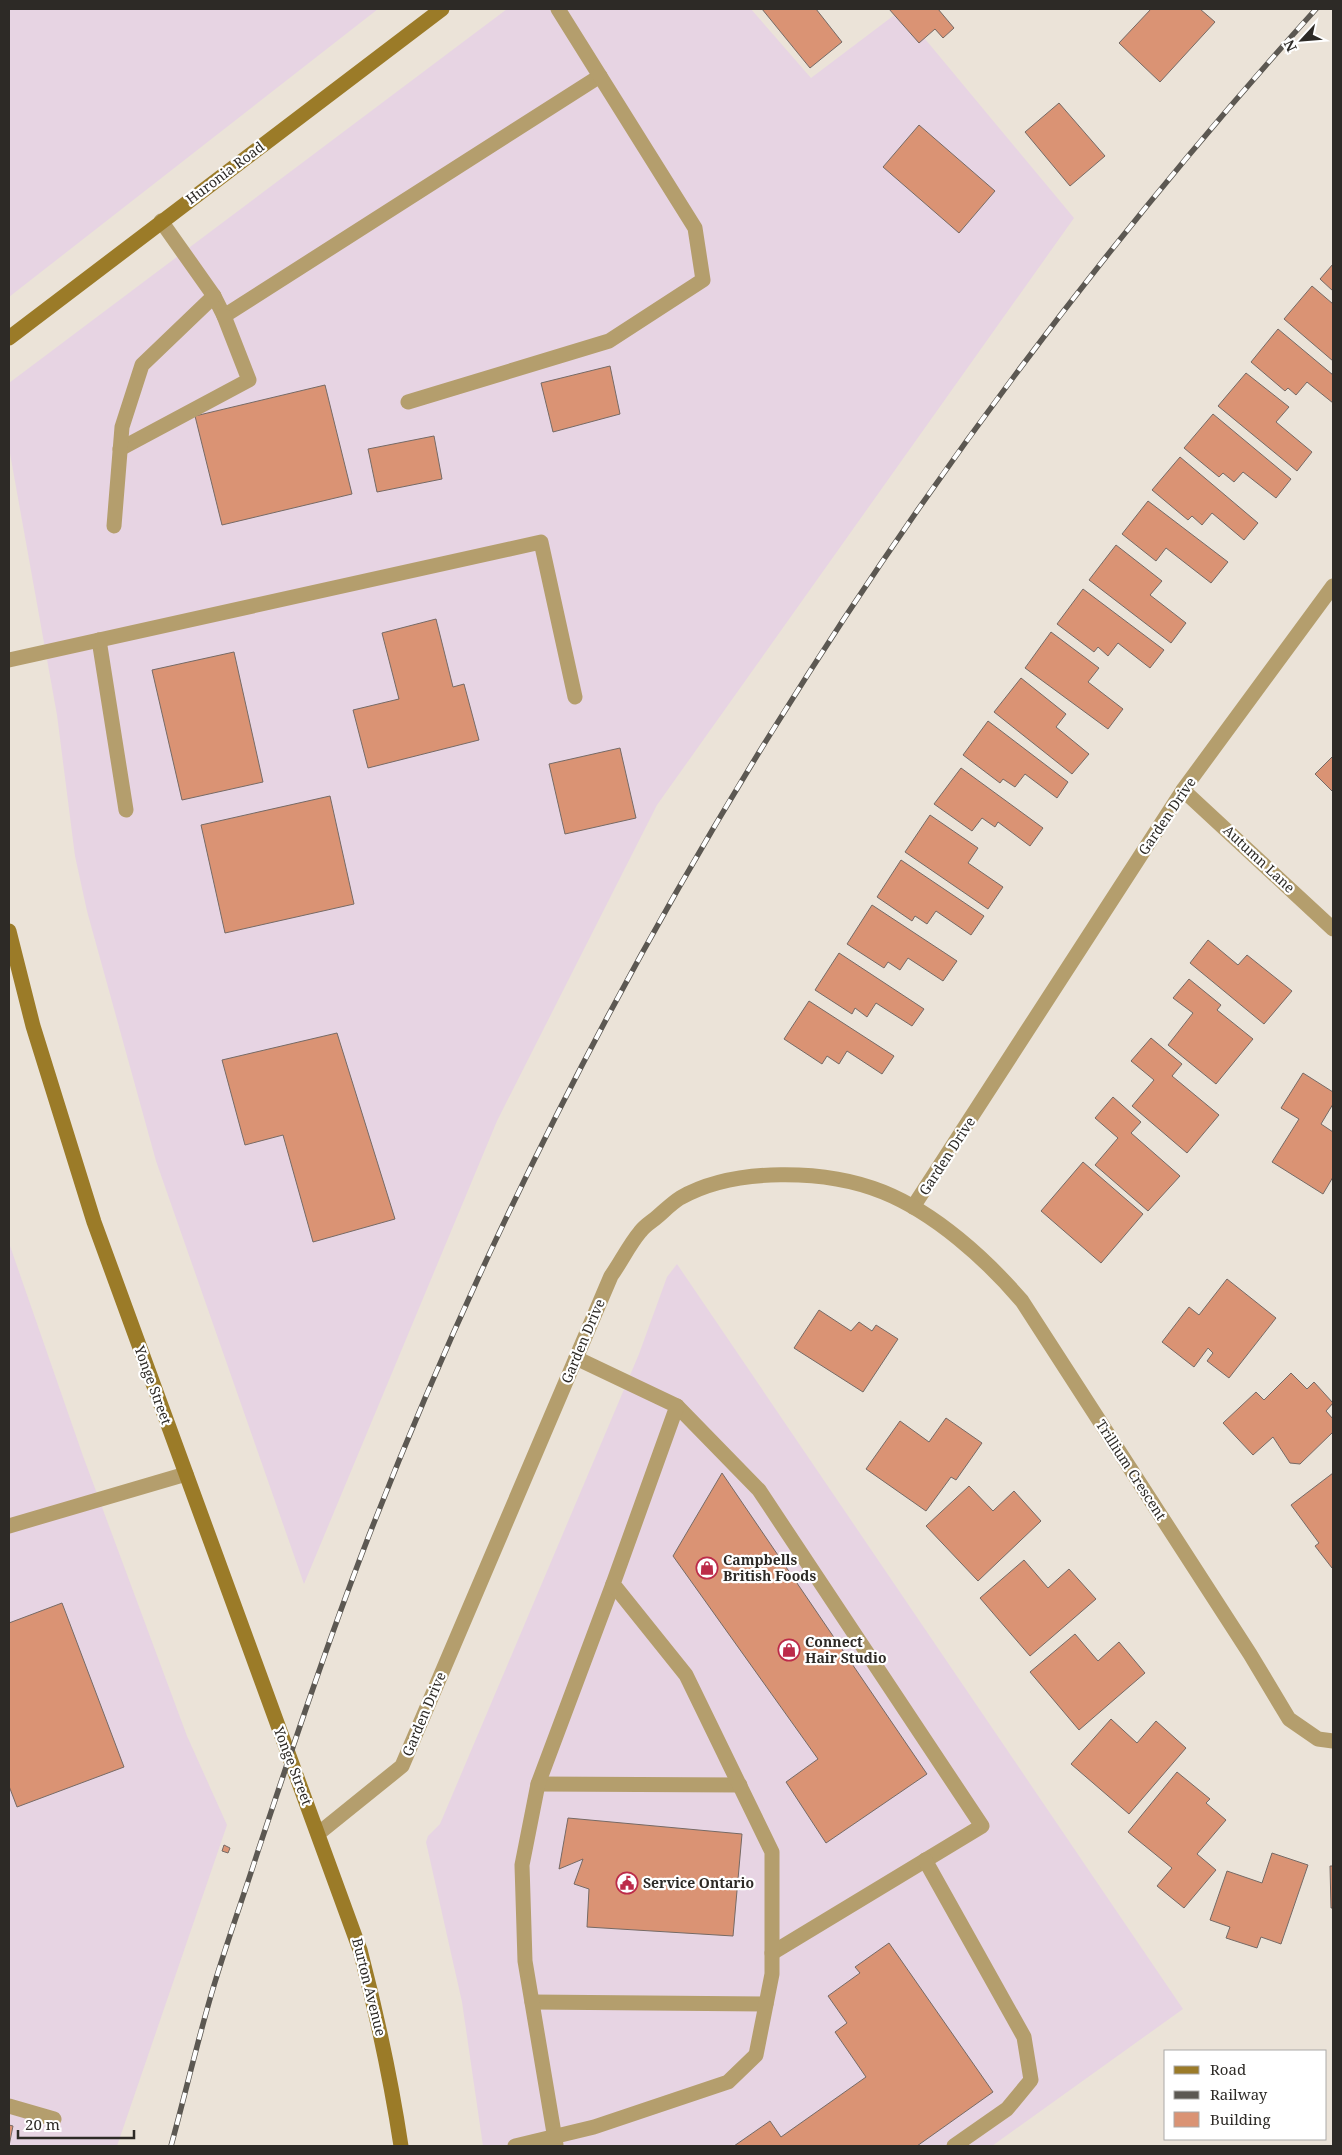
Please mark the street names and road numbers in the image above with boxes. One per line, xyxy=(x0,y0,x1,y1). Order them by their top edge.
street label: Huronia Road xyxy=(182,137,268,208)
street label: Garden Drive xyxy=(1134,773,1200,858)
street label: Autumn Lane xyxy=(1219,821,1299,897)
street label: Garden Drive xyxy=(914,1113,979,1199)
street label: Garden Drive xyxy=(556,1296,609,1386)
street label: Yonge Street xyxy=(130,1342,177,1427)
street label: Trillium Crescent xyxy=(1092,1416,1171,1524)
street label: Garden Drive xyxy=(397,1669,450,1759)
street label: Yonge Street xyxy=(269,1723,317,1808)
street label: Burton Avenue xyxy=(348,1936,391,2038)

